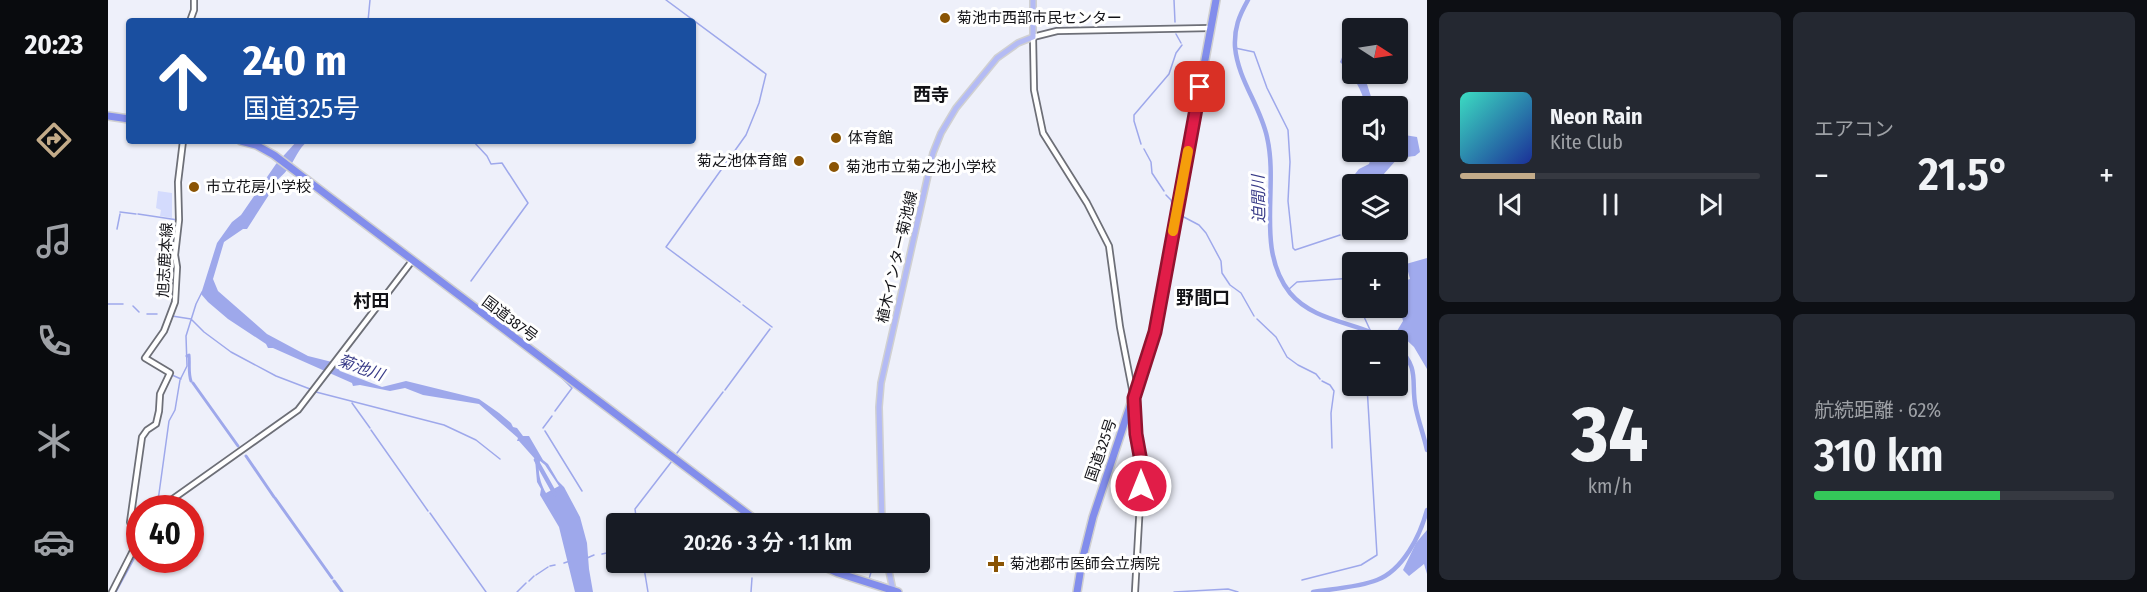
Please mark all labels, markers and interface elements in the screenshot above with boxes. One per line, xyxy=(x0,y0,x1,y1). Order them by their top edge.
place label: 菊池市西部市民センター xyxy=(957,9,1122,27)
marker: 菊池市西部市民センター xyxy=(938,11,952,25)
north arrow xyxy=(1342,18,1408,84)
map controls xyxy=(1342,18,1408,396)
text: 20:23 xyxy=(25,29,83,61)
text: 240 m xyxy=(243,36,347,86)
icon: ahead xyxy=(144,42,222,120)
pin xyxy=(1174,61,1225,112)
icon: arrive xyxy=(1183,70,1216,103)
district label: 西寺 xyxy=(913,84,949,106)
text: 国道325号 xyxy=(243,93,360,125)
button: sound xyxy=(1342,96,1408,162)
text: Neon Rain xyxy=(1550,103,1643,130)
text: エアコン xyxy=(1814,117,1894,141)
icon: directions xyxy=(33,119,75,161)
place label: 体育館 xyxy=(848,129,893,147)
text: Kite Club xyxy=(1550,130,1623,154)
marker: 体育館 xyxy=(829,131,843,145)
text: 21.5° xyxy=(1918,148,2010,202)
place label: 菊之池体育館 xyxy=(697,152,787,170)
marker: 菊之池体育館 xyxy=(792,154,806,168)
text: − xyxy=(1814,156,1829,196)
text: + xyxy=(2099,156,2114,196)
place label: 菊池市立菊之池小学校 xyxy=(846,158,996,176)
marker: 菊池市立菊之池小学校 xyxy=(827,160,841,174)
water label: 迫間川 xyxy=(1249,173,1268,223)
button: layers xyxy=(1342,174,1408,240)
place label: 市立花房小学校 xyxy=(206,178,311,196)
marker: 市立花房小学校 xyxy=(187,180,201,194)
icon: previous xyxy=(1494,188,1527,221)
icon: pause xyxy=(1594,188,1627,221)
icon: next xyxy=(1694,188,1727,221)
street label: 植木インター菊池線 xyxy=(873,189,921,325)
icon: music xyxy=(33,220,75,262)
street label: 旭志鹿本線 xyxy=(154,222,176,298)
button: + xyxy=(1342,252,1408,318)
district label: 野間口 xyxy=(1176,287,1230,309)
district label: 村田 xyxy=(353,290,389,312)
street label: 国道387号 xyxy=(479,292,541,346)
icon: phone xyxy=(33,320,75,362)
button: − xyxy=(1342,330,1408,396)
water label: 菊池川 xyxy=(335,350,389,385)
text: 34 xyxy=(1572,388,1648,482)
text: 航続距離 · 62% xyxy=(1814,398,1941,422)
street label: 国道325号 xyxy=(1082,416,1120,484)
icon: climate xyxy=(33,420,75,462)
text: 310 km xyxy=(1814,429,1944,483)
position arrow xyxy=(1109,454,1173,518)
text: km/h xyxy=(1588,474,1632,498)
speed limit sign: 40 xyxy=(126,495,204,573)
icon: car xyxy=(33,521,75,563)
text: 20:26 · 3 分 · 1.1 km xyxy=(684,529,852,556)
marker: 菊池郡市医師会立病院 xyxy=(987,555,1005,573)
place label: 菊池郡市医師会立病院 xyxy=(1010,555,1160,573)

